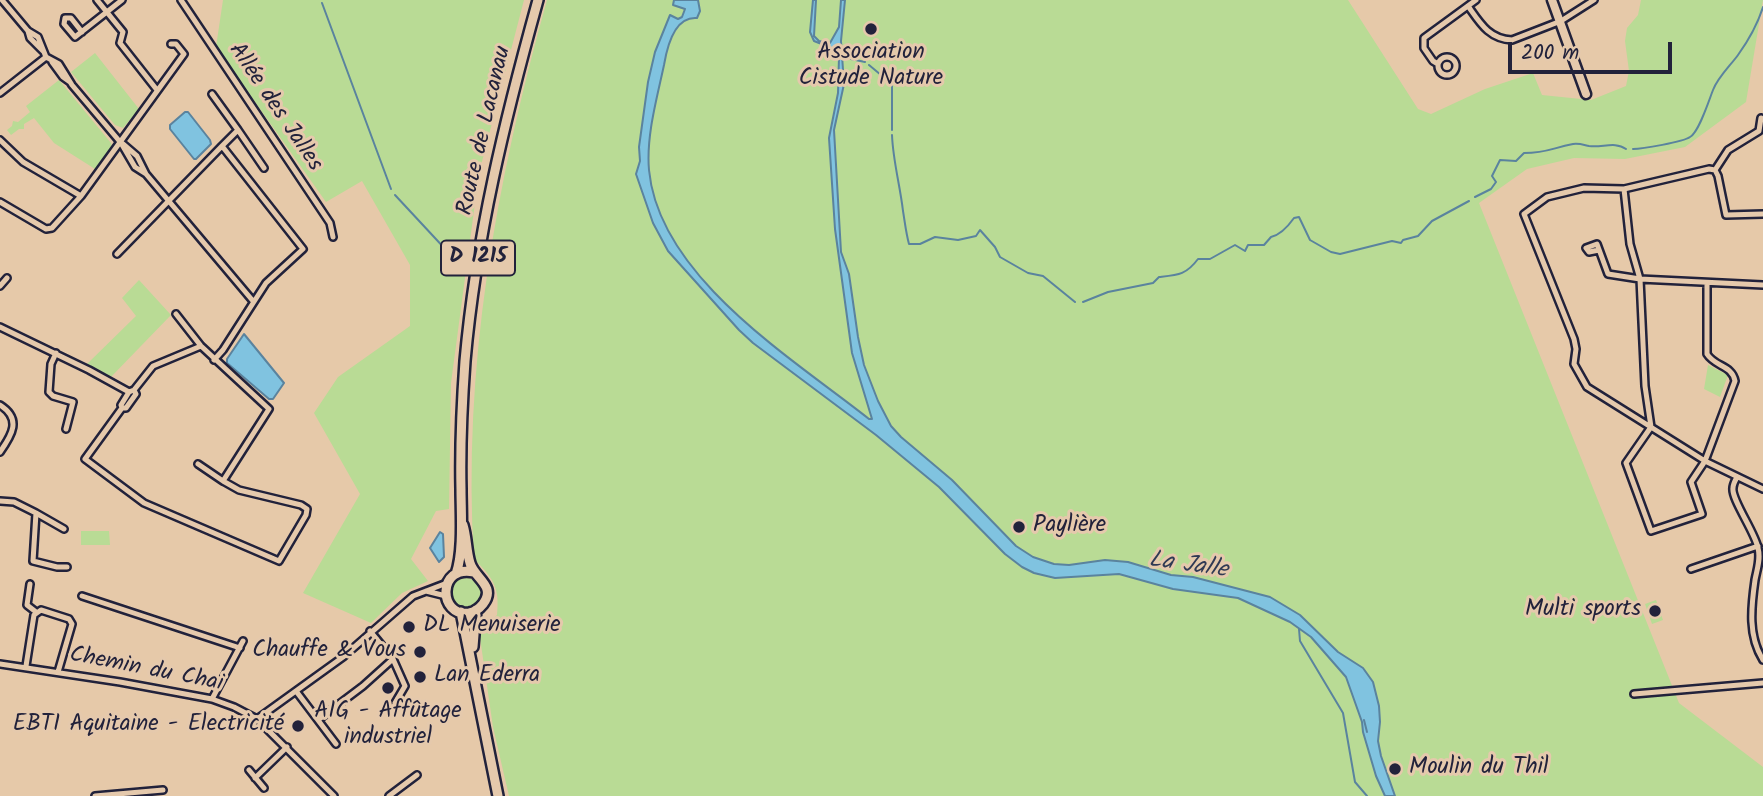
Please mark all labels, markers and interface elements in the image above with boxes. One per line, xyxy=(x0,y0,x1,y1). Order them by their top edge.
marker: Association Cistude Nature xyxy=(863,21,879,37)
scale bar xyxy=(1511,28,1676,72)
text: 200 m xyxy=(1521,37,1579,70)
street label: Allée des Jalles xyxy=(221,39,327,177)
place label: Association Cistude Nature xyxy=(799,40,943,94)
street label: Route de Lacanau xyxy=(453,44,519,218)
road number: D 1215 xyxy=(441,240,515,276)
place label: Paylière xyxy=(1033,513,1106,541)
marker: Paylière xyxy=(1011,519,1027,535)
water label: La Jalle xyxy=(1147,547,1229,587)
place label: Multi sports xyxy=(1525,597,1641,625)
marker: Multi sports xyxy=(1647,603,1663,619)
place label: DL Menuiserie xyxy=(423,613,560,641)
marker: DL Menuiserie xyxy=(401,619,417,635)
place label: Chauffe & Vous xyxy=(252,638,406,666)
street label: Chemin du Chai xyxy=(67,643,225,699)
marker: Chauffe & Vous xyxy=(412,644,428,660)
place label: Lan Ederra xyxy=(434,663,540,691)
marker: Lan Ederra xyxy=(412,669,428,685)
marker: AIG - Affûtage industriel xyxy=(380,680,396,696)
place label: AIG - Affûtage industriel xyxy=(314,699,462,753)
place label: EBTI Aquitaine - Electricité xyxy=(13,712,284,740)
marker: EBTI Aquitaine - Electricité xyxy=(290,718,306,734)
place label: Moulin du Thil xyxy=(1409,755,1549,783)
marker: Moulin du Thil xyxy=(1387,761,1403,777)

